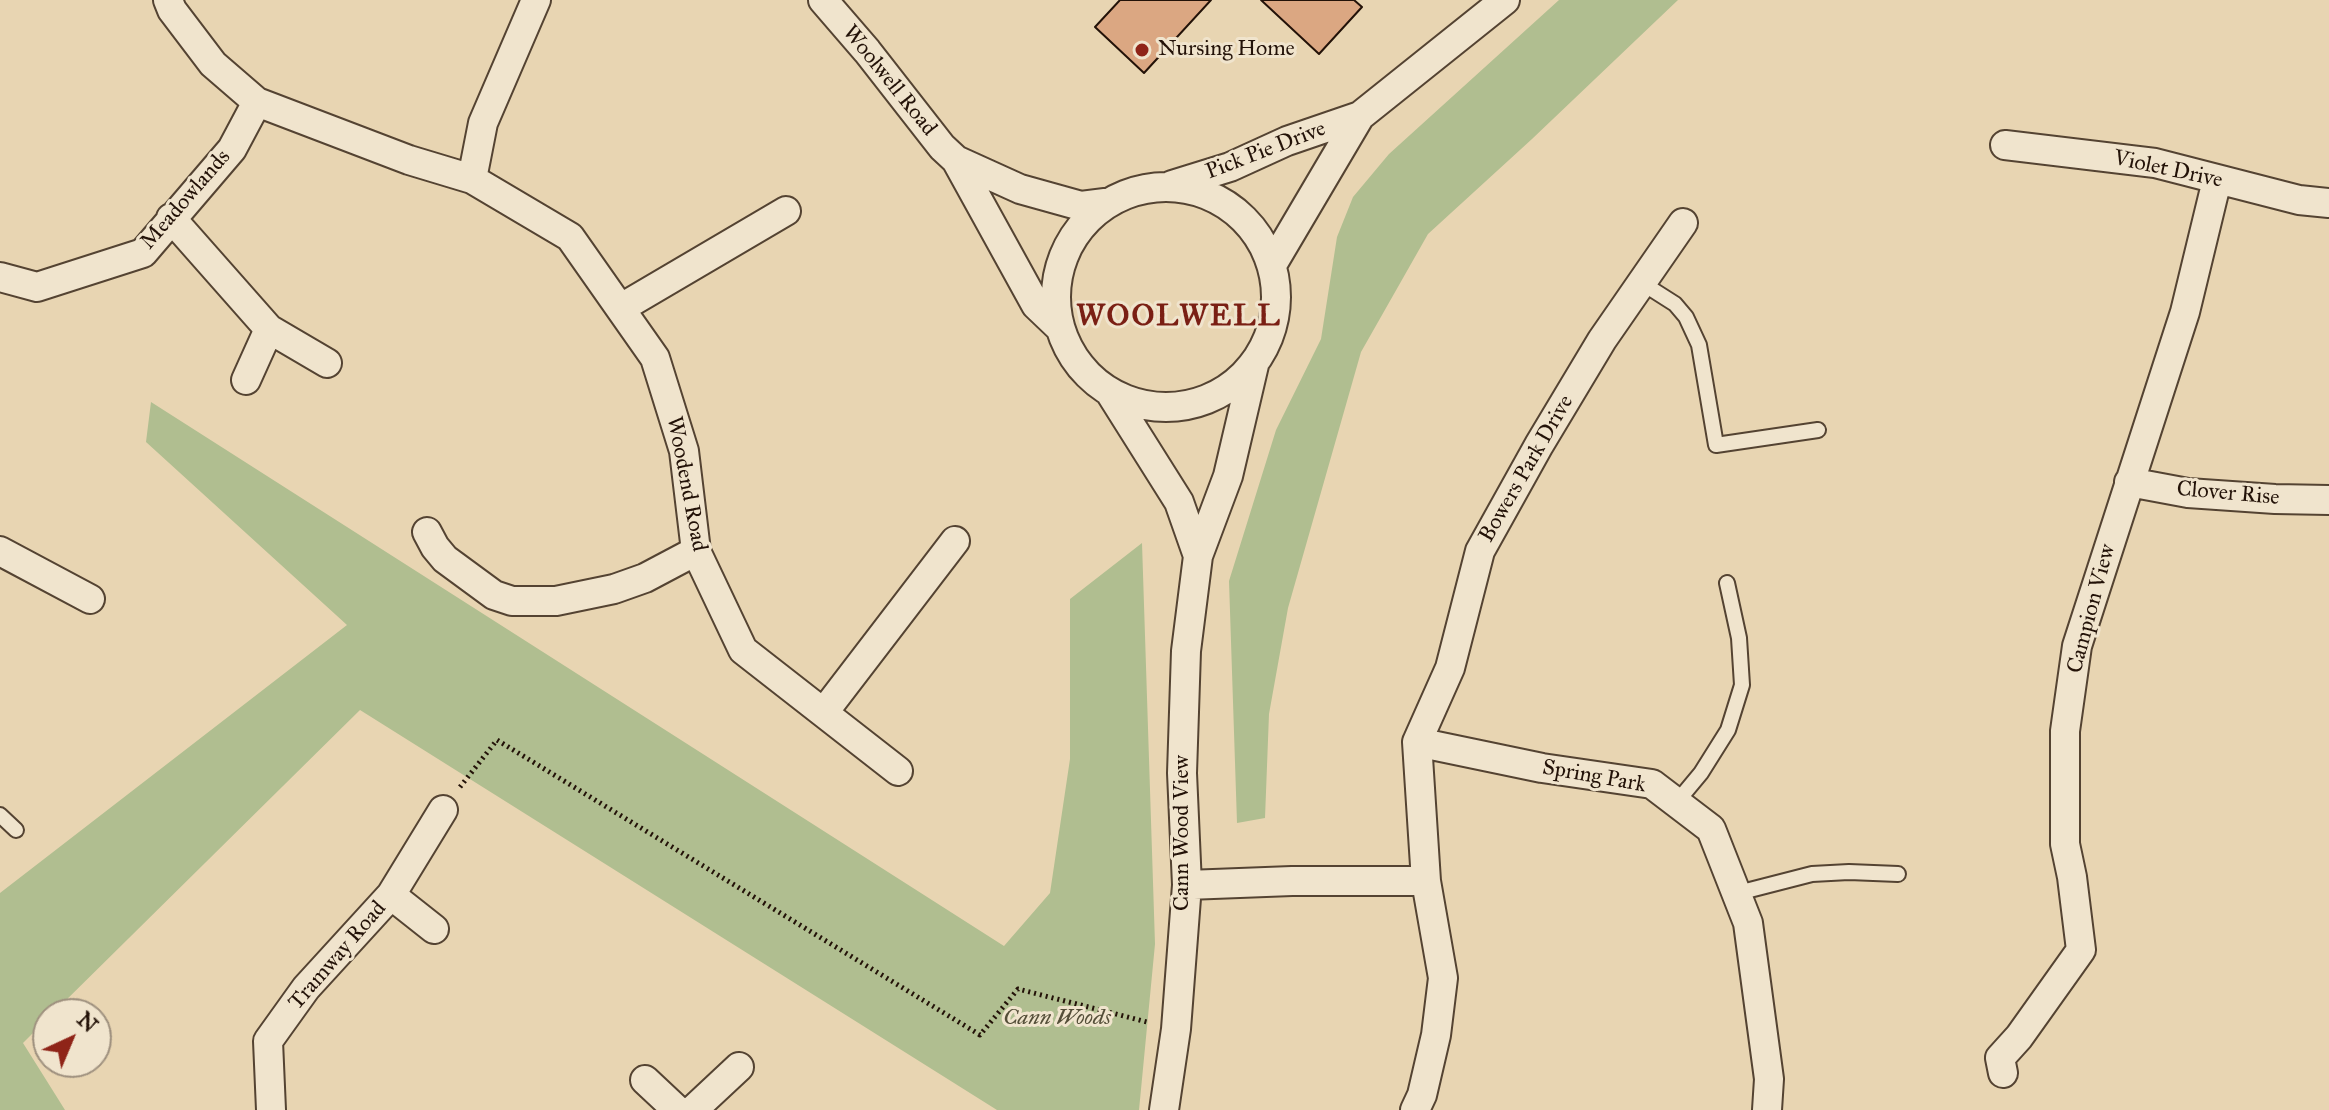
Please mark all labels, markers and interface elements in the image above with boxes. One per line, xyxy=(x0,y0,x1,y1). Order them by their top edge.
street label: Woolwell Road xyxy=(836,20,942,142)
place label: Nursing Home xyxy=(1158,37,1295,63)
marker: Nursing Home xyxy=(1133,41,1151,59)
street label: Pick Pie Drive xyxy=(1202,116,1330,186)
street label: Meadowlands xyxy=(135,145,237,255)
street label: Violet Drive xyxy=(2111,146,2225,194)
district label: WOOLWELL xyxy=(1076,300,1282,336)
street label: Bowers Park Drive xyxy=(1474,391,1580,547)
street label: Woodend Road xyxy=(660,414,712,554)
street label: Clover Rise xyxy=(2176,476,2280,512)
street label: Campion View xyxy=(2062,542,2122,676)
street label: Cann Wood View xyxy=(1170,755,1196,911)
street label: Spring Park xyxy=(1540,755,1648,799)
street label: Tramway Road xyxy=(284,896,392,1016)
north arrow xyxy=(32,998,112,1078)
text: N xyxy=(72,1006,104,1038)
park label: Cann Woods xyxy=(1003,1006,1111,1032)

